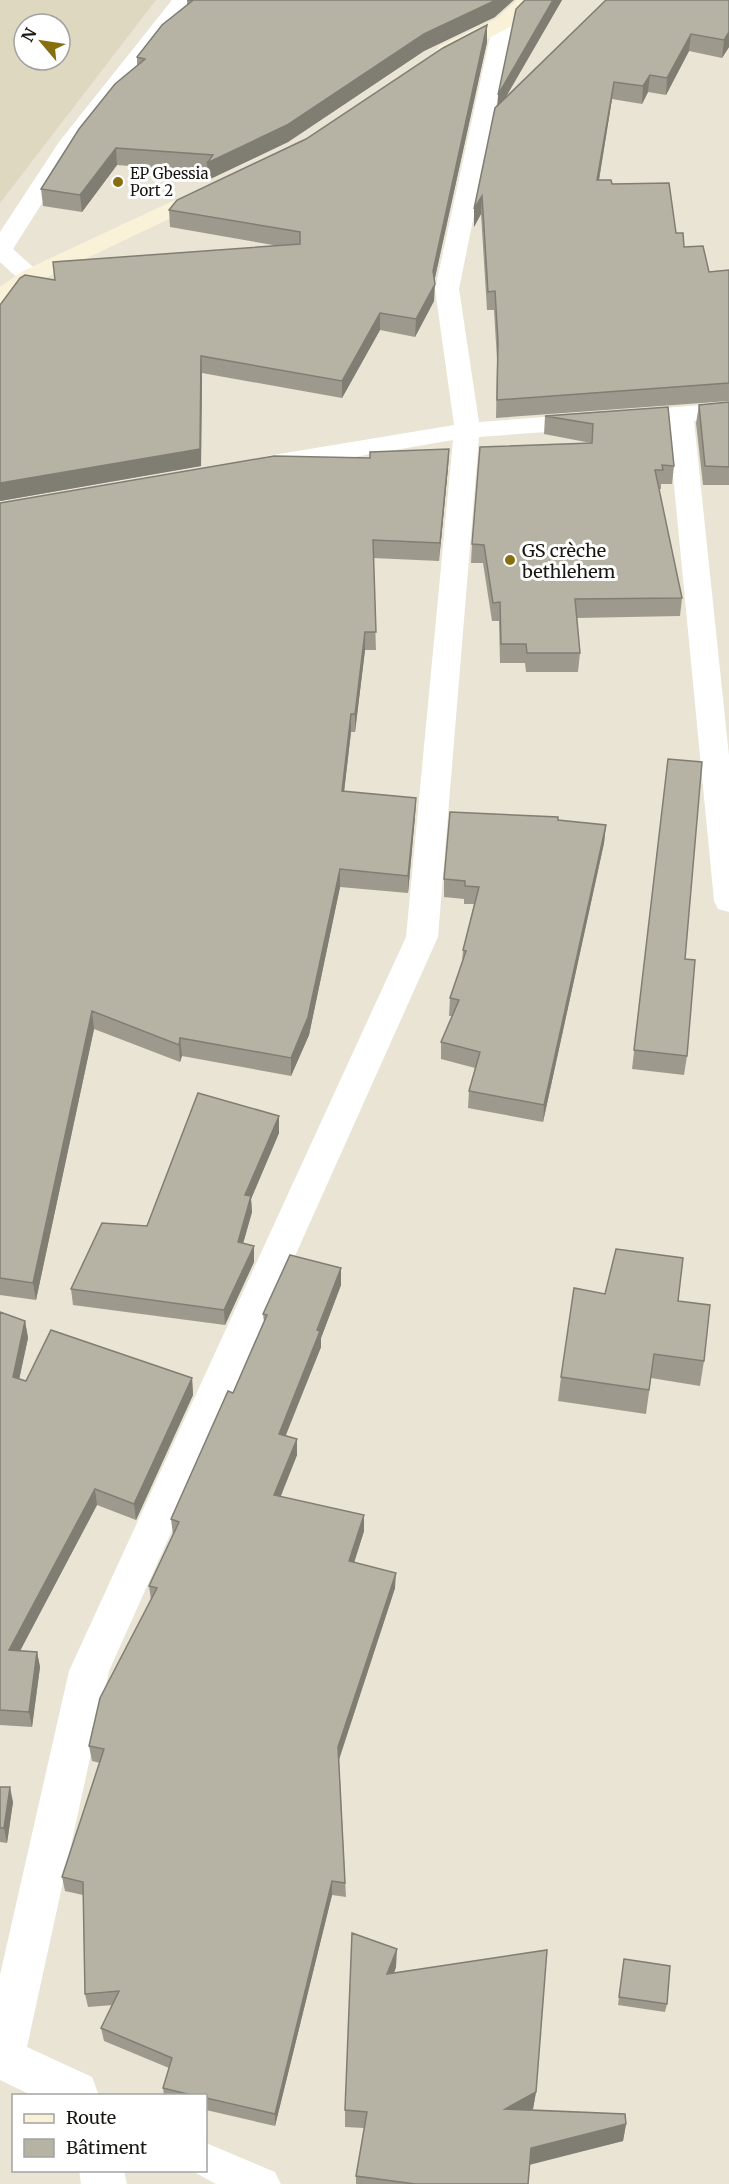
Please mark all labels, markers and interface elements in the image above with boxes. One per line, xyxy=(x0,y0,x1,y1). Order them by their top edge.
north arrow xyxy=(12,12,72,72)
text: N xyxy=(17,24,41,45)
place label: EP Gbessia Port 2 xyxy=(130,164,208,200)
marker: EP Gbessia Port 2 xyxy=(111,175,125,189)
place label: GS crèche bethlehem xyxy=(521,539,615,583)
marker: GS crèche bethlehem xyxy=(503,553,517,567)
legend xyxy=(12,2094,207,2172)
text: Route xyxy=(66,2106,116,2129)
text: Bâtiment xyxy=(66,2136,147,2159)

